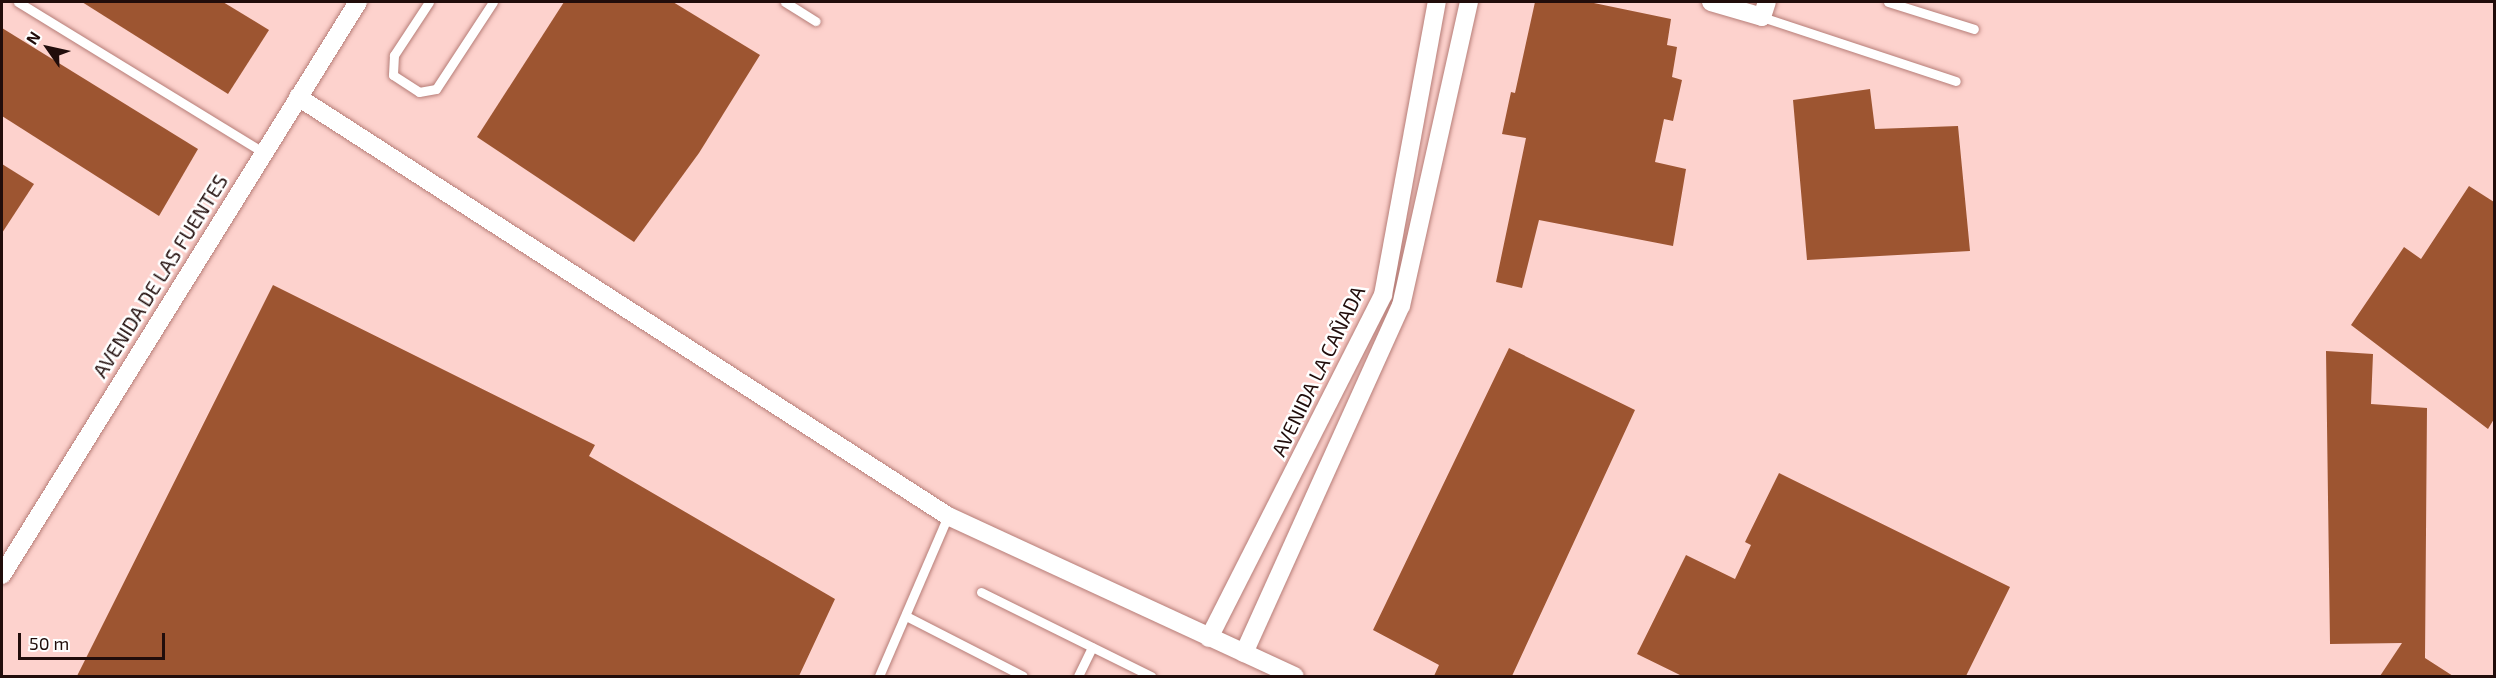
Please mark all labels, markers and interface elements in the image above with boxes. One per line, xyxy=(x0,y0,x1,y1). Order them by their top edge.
north arrow xyxy=(18,18,78,78)
text: N xyxy=(22,28,44,48)
street label: AVENIDA DE LAS FUENTES xyxy=(87,170,233,382)
street label: AVENIDA LA CAÑADA xyxy=(1266,281,1370,461)
scale bar xyxy=(21,621,168,659)
text: 50 m xyxy=(29,632,69,654)

